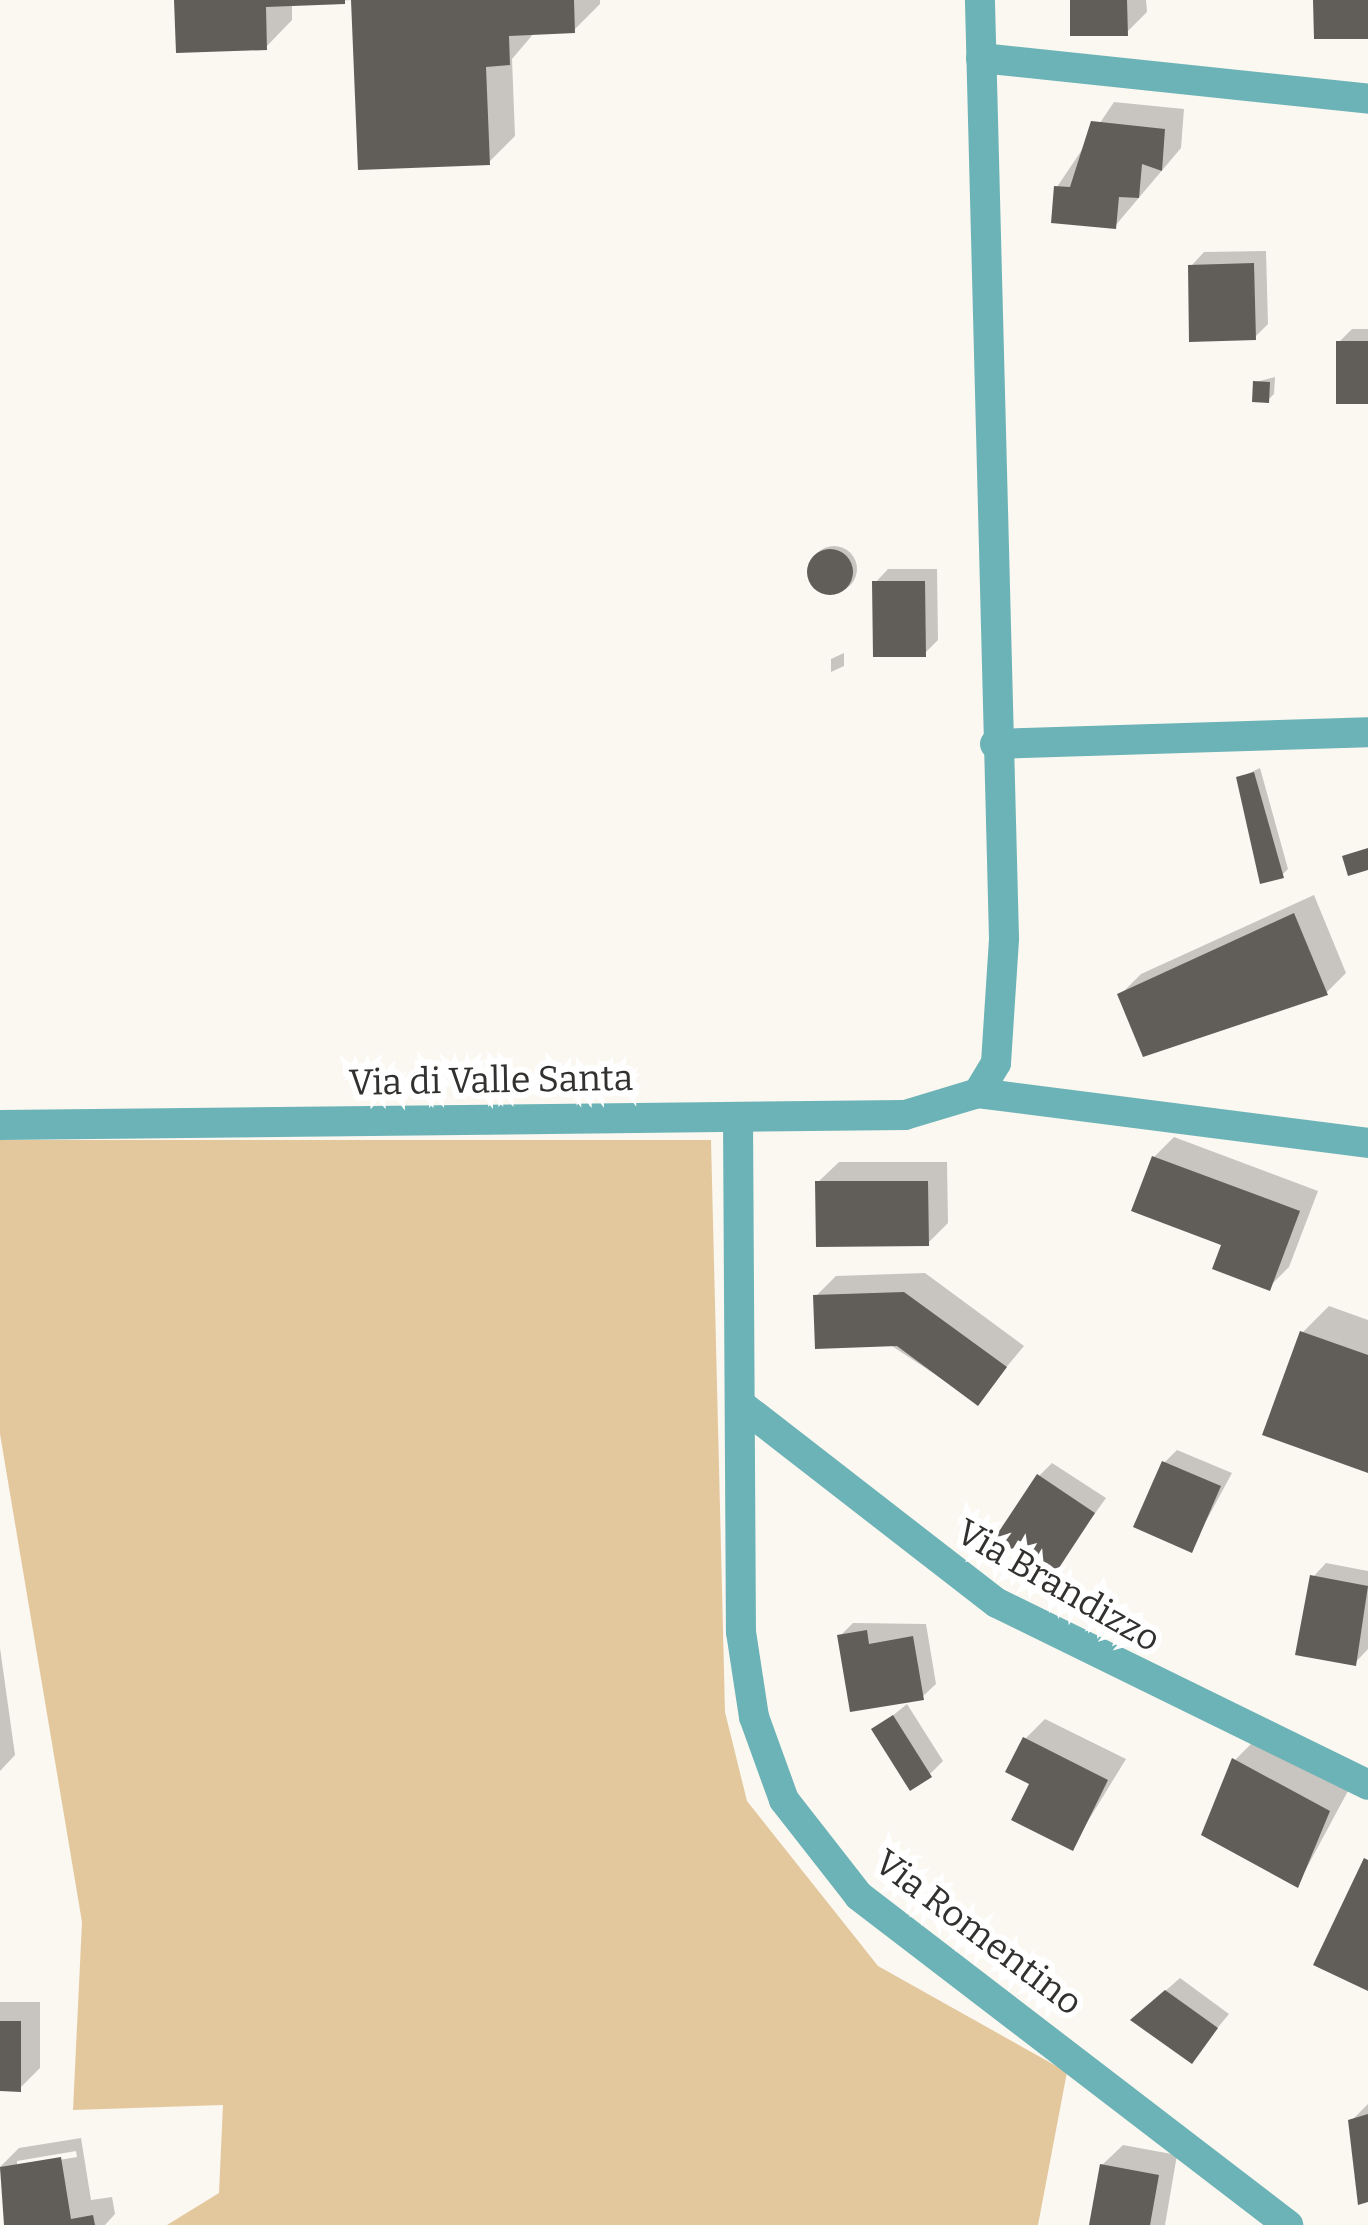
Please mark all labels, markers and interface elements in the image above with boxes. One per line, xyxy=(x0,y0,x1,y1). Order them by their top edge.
street label: Via di Valle Santa xyxy=(348,1057,634,1105)
street label: Via Brandizzo xyxy=(949,1510,1167,1662)
street label: Via Romentino xyxy=(866,1841,1090,2025)

